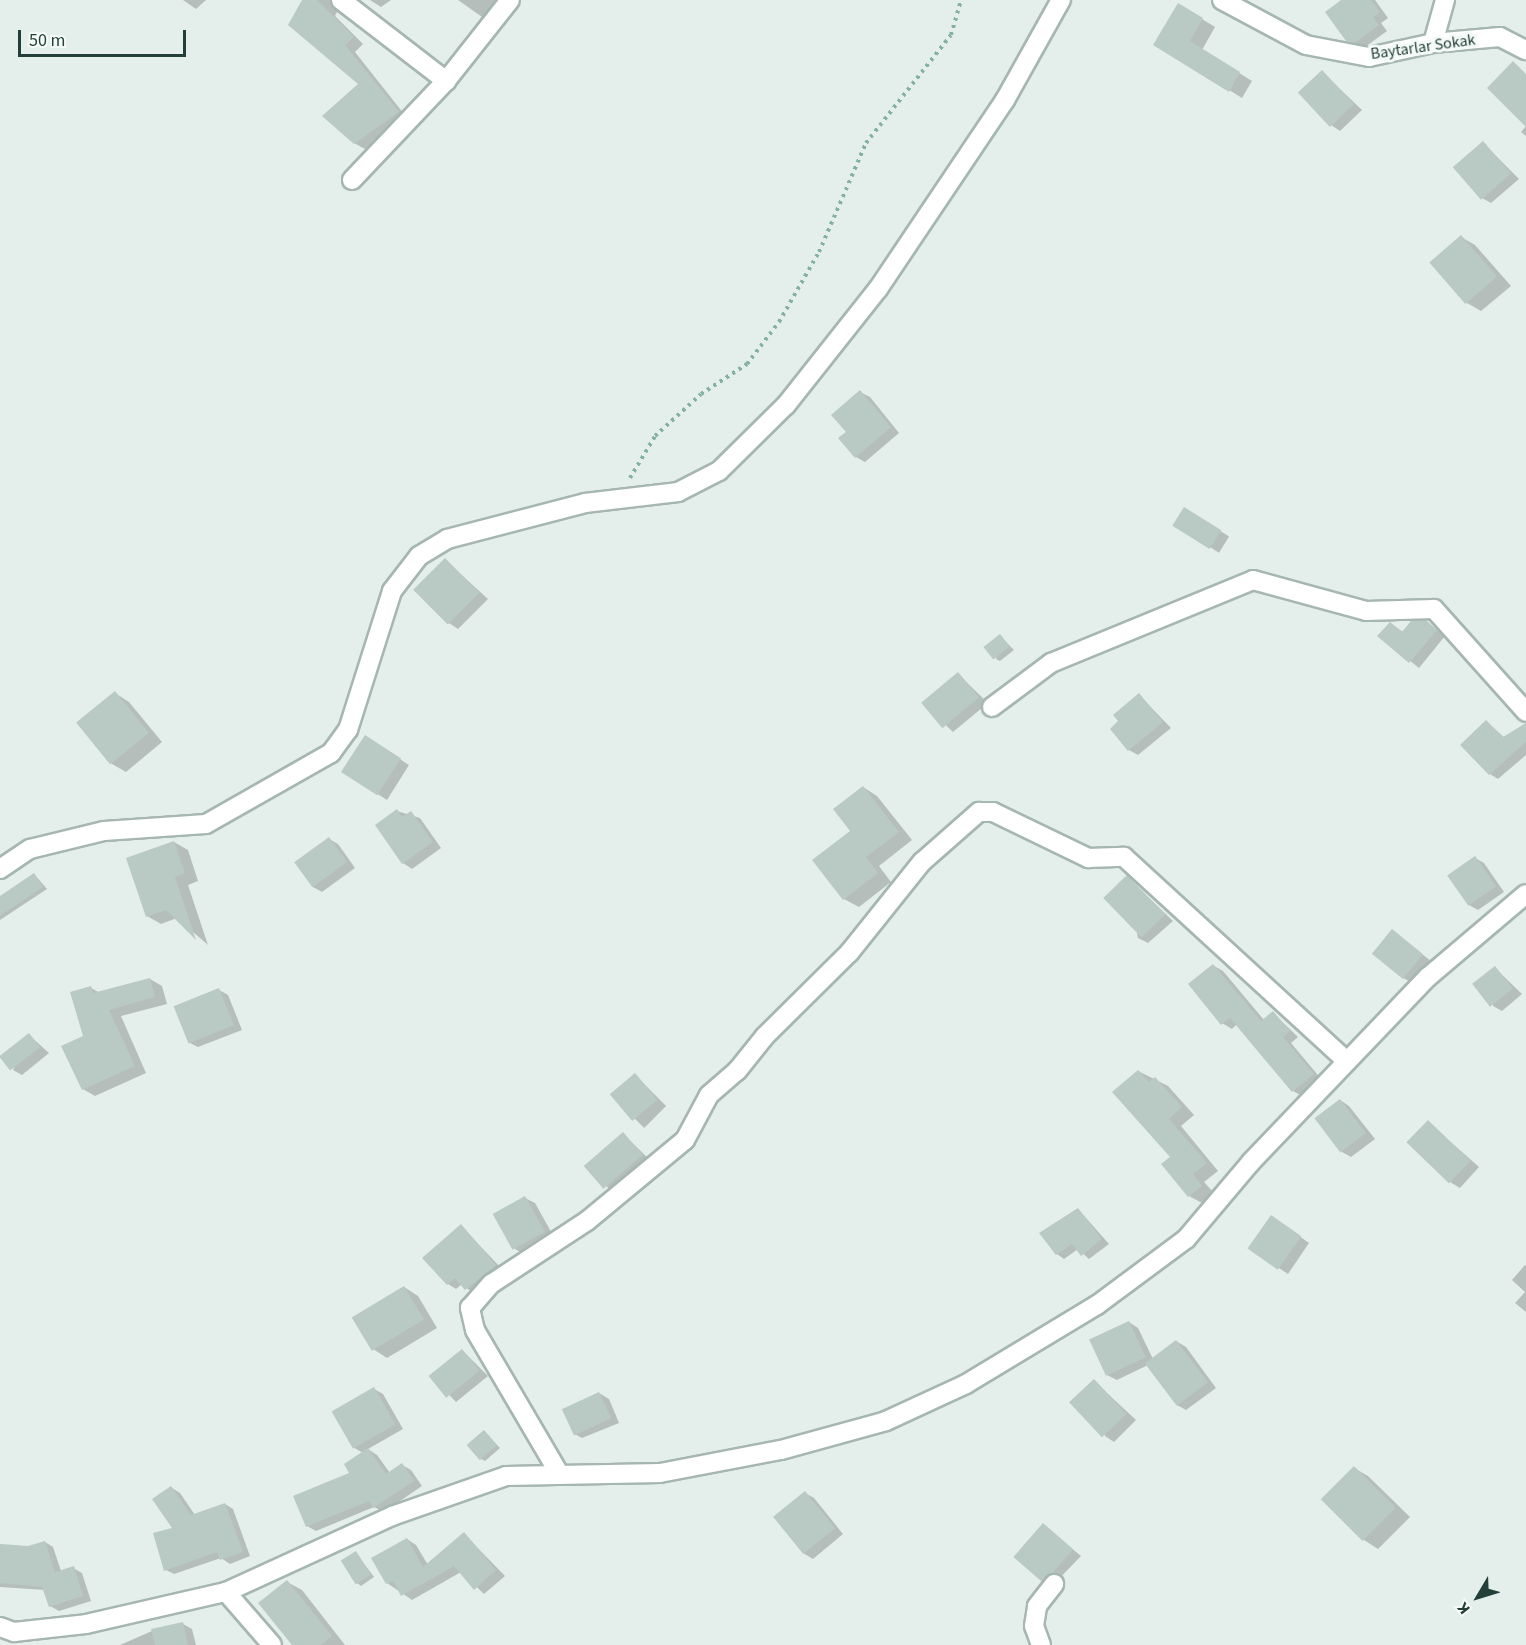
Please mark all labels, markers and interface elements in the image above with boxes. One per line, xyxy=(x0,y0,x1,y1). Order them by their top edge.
scale bar xyxy=(21,18,189,56)
text: 50 m xyxy=(29,28,65,53)
street label: Baytarlar Sokak xyxy=(1369,30,1477,64)
north arrow xyxy=(1448,1567,1508,1627)
text: K xyxy=(1452,1597,1476,1619)

